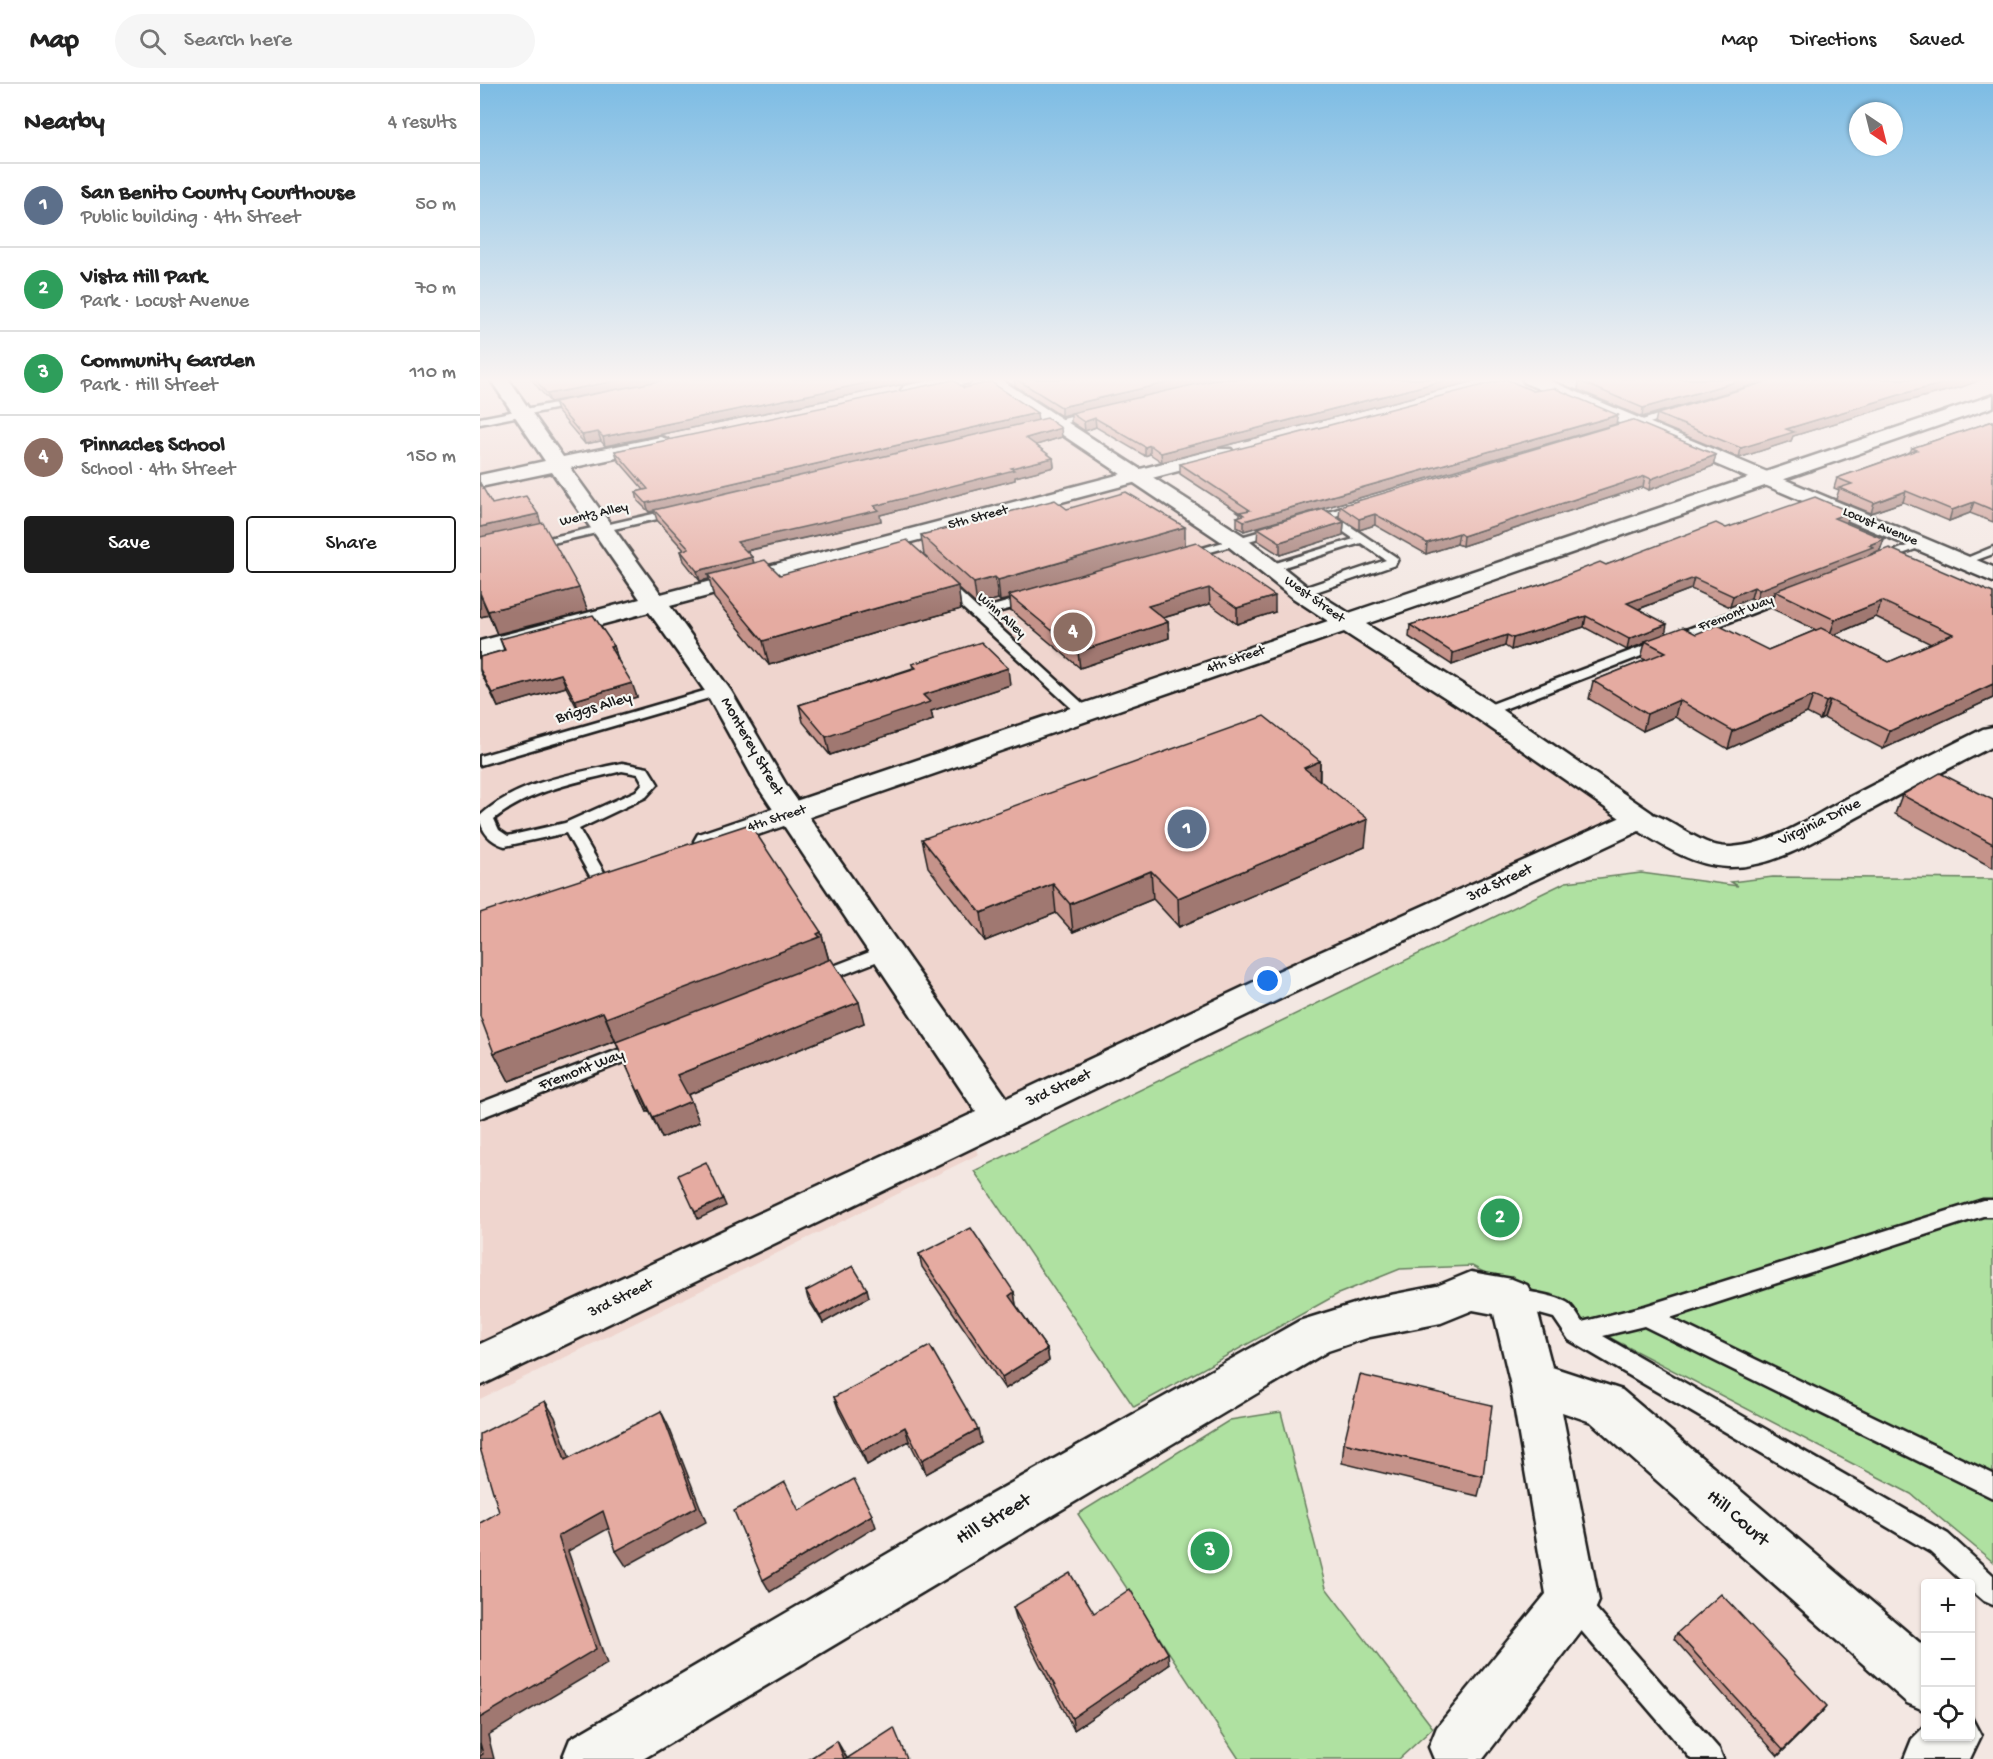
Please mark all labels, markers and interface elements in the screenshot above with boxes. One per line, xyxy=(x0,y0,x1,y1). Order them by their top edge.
search box xyxy=(115,14,535,68)
text: Map xyxy=(30,25,79,58)
icon: search xyxy=(136,25,169,58)
text: Search here xyxy=(184,28,292,54)
text: Map xyxy=(1721,29,1758,54)
text: Directions xyxy=(1791,29,1876,54)
text: Saved xyxy=(1909,29,1963,54)
north arrow xyxy=(1849,102,1903,156)
text: Nearby xyxy=(24,108,105,139)
text: 4 results xyxy=(388,112,456,135)
text: San Benito County Courthouse xyxy=(81,181,355,207)
text: 1 xyxy=(39,194,48,217)
text: 50 m xyxy=(415,194,456,217)
text: Public building · 4th Street xyxy=(81,207,300,230)
text: Vista Hill Park xyxy=(81,265,207,291)
text: 2 xyxy=(39,278,48,301)
text: 70 m xyxy=(415,278,456,301)
text: Park · Locust Avenue xyxy=(81,291,249,314)
text: Community Garden xyxy=(81,349,255,375)
text: 3 xyxy=(38,362,49,385)
text: 110 m xyxy=(410,362,456,385)
text: Park · Hill Street xyxy=(81,375,218,398)
text: Pinnacles School xyxy=(81,433,225,459)
text: 4 xyxy=(39,446,48,469)
text: 150 m xyxy=(407,446,456,469)
text: School · 4th Street xyxy=(81,459,235,482)
street label: Wentz Alley xyxy=(558,499,630,531)
street label: 5th Street xyxy=(946,502,1011,534)
street label: Locust Avenue xyxy=(1840,504,1921,551)
button: Save xyxy=(24,516,234,573)
button: Share xyxy=(246,516,456,573)
street label: West Street xyxy=(1280,573,1349,628)
street label: Winn Alley xyxy=(973,590,1029,642)
street label: Fremont Way xyxy=(1695,592,1776,636)
pin: 4 xyxy=(1054,610,1092,654)
street label: 4th Street xyxy=(1205,642,1269,678)
street label: Briggs Alley xyxy=(553,689,634,729)
street label: Monterey Street xyxy=(715,695,787,801)
street label: Virginia Drive xyxy=(1775,795,1865,852)
street label: 4th Street xyxy=(746,801,810,836)
pin: 1 xyxy=(1168,806,1206,852)
street label: 3rd Street xyxy=(1463,860,1537,908)
your location xyxy=(1253,966,1282,995)
street label: Fremont Way xyxy=(536,1046,628,1096)
street label: 3rd Street xyxy=(1022,1065,1096,1113)
pin: 2 xyxy=(1480,1196,1520,1240)
street label: 3rd Street xyxy=(585,1275,658,1323)
street label: Hill Court xyxy=(1701,1486,1774,1554)
street label: Hill Street xyxy=(952,1488,1037,1551)
pin: 3 xyxy=(1190,1528,1230,1574)
map controls xyxy=(1921,1579,1975,1741)
button: + xyxy=(1921,1579,1975,1633)
button: − xyxy=(1921,1633,1975,1687)
button: locate xyxy=(1921,1687,1975,1741)

